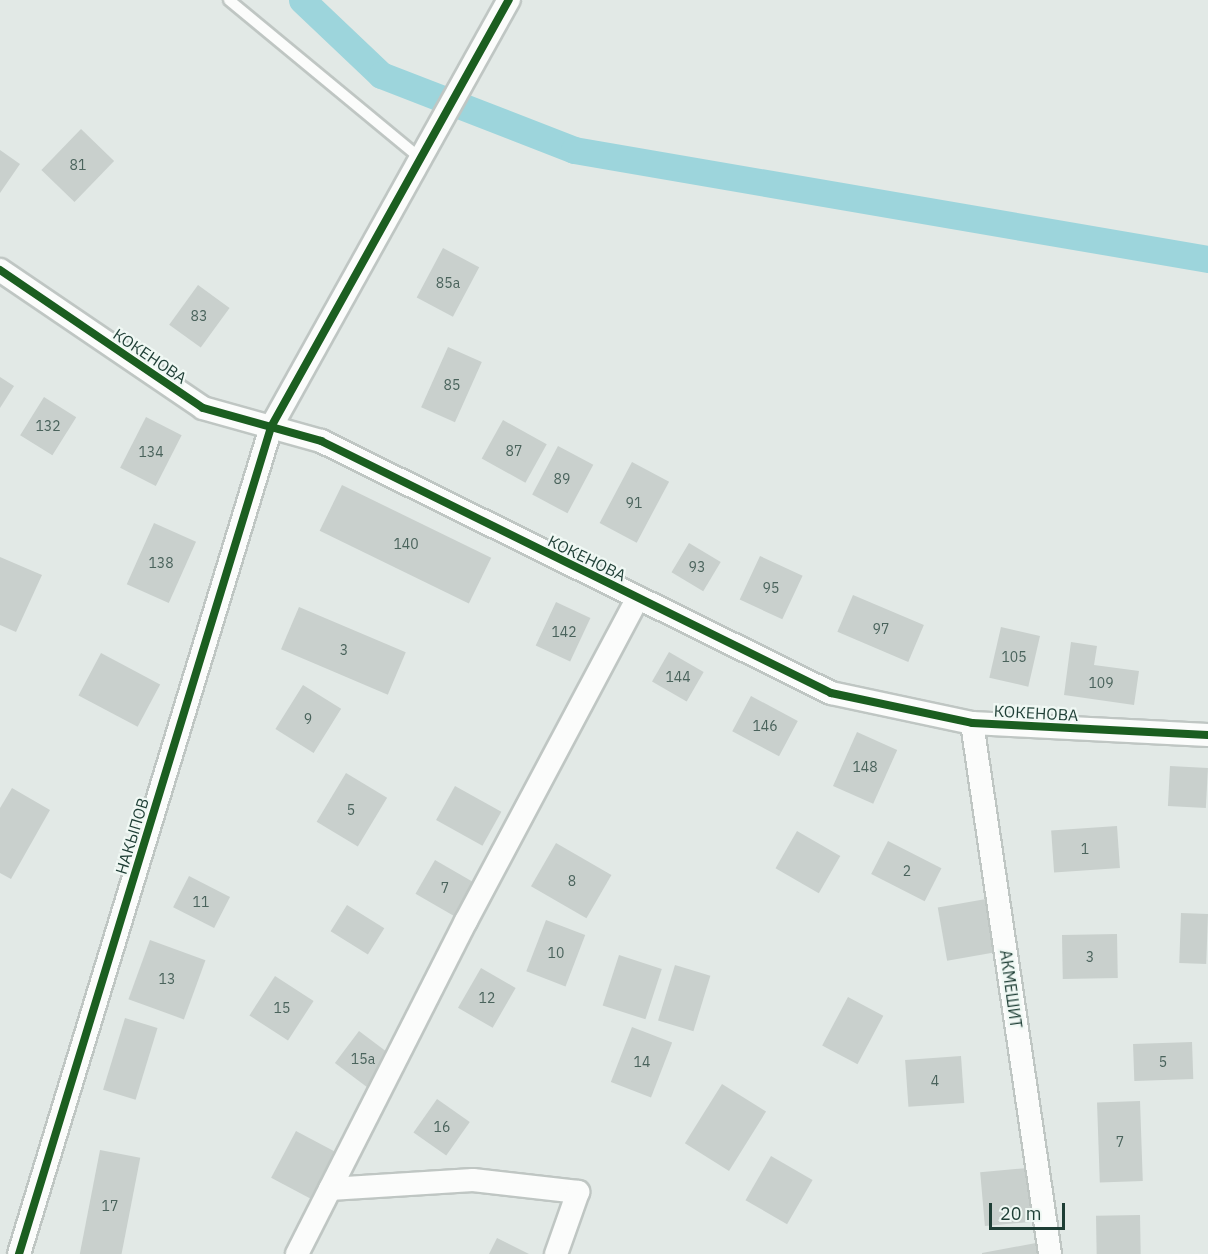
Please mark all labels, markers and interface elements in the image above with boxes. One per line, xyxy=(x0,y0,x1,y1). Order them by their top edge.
house number: 81 xyxy=(70,157,86,173)
house number: 85а xyxy=(436,275,460,291)
house number: 83 xyxy=(191,308,207,324)
street label: КОКЕНОВА xyxy=(110,324,190,388)
house number: 85 xyxy=(444,377,460,393)
house number: 132 xyxy=(35,418,61,434)
house number: 87 xyxy=(506,443,522,459)
house number: 134 xyxy=(138,444,164,460)
house number: 89 xyxy=(554,471,570,487)
house number: 91 xyxy=(626,495,642,511)
street label: КОКЕНОВА xyxy=(545,531,629,585)
house number: 140 xyxy=(393,536,419,552)
house number: 138 xyxy=(148,555,174,571)
house number: 93 xyxy=(689,559,705,575)
house number: 95 xyxy=(763,580,779,596)
house number: 97 xyxy=(873,621,889,637)
house number: 142 xyxy=(551,624,577,640)
house number: 3 xyxy=(340,642,348,658)
house number: 105 xyxy=(1001,649,1027,665)
house number: 144 xyxy=(665,669,691,685)
house number: 109 xyxy=(1088,675,1114,691)
street label: КОКЕНОВА xyxy=(993,701,1079,725)
house number: 9 xyxy=(304,711,312,727)
house number: 146 xyxy=(752,718,778,734)
house number: 148 xyxy=(852,759,878,775)
street label: НАКЫПОВ xyxy=(111,795,153,877)
house number: 5 xyxy=(347,802,355,818)
house number: 1 xyxy=(1081,841,1089,857)
house number: 2 xyxy=(903,863,911,879)
house number: 8 xyxy=(568,873,576,889)
house number: 7 xyxy=(441,880,449,896)
house number: 11 xyxy=(193,894,209,910)
house number: 10 xyxy=(548,945,564,961)
street label: АКМЕШИТ xyxy=(996,949,1026,1029)
house number: 3 xyxy=(1086,949,1094,965)
house number: 13 xyxy=(159,971,175,987)
house number: 12 xyxy=(479,990,495,1006)
house number: 15 xyxy=(274,1000,290,1016)
house number: 15а xyxy=(351,1051,375,1067)
house number: 14 xyxy=(634,1054,650,1070)
house number: 5 xyxy=(1159,1054,1167,1070)
house number: 4 xyxy=(931,1073,939,1089)
house number: 16 xyxy=(434,1119,450,1135)
house number: 7 xyxy=(1116,1134,1124,1150)
scale bar xyxy=(992,1191,1068,1229)
house number: 17 xyxy=(102,1198,118,1214)
text: 20 m xyxy=(1000,1202,1042,1225)

